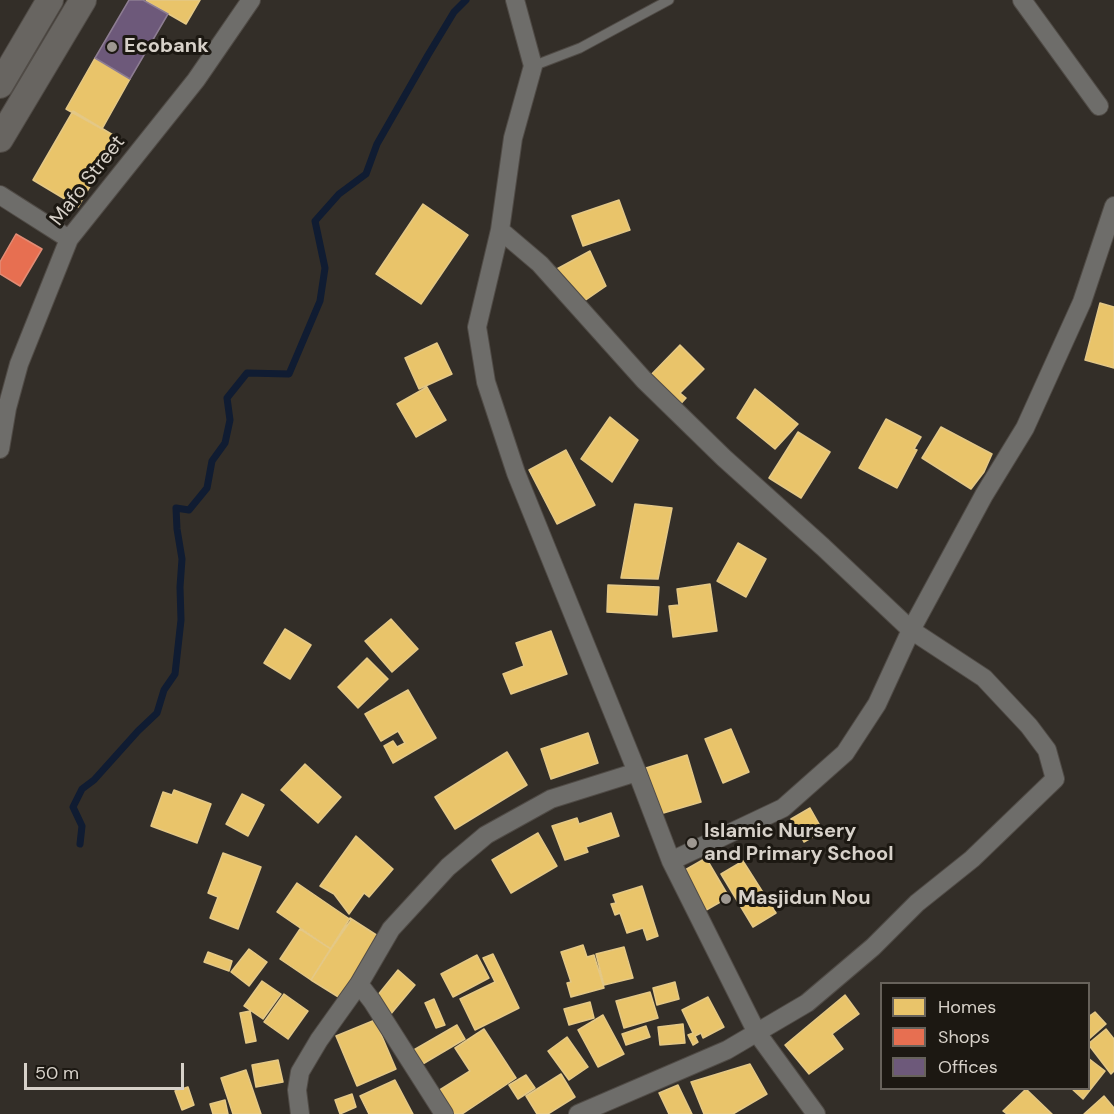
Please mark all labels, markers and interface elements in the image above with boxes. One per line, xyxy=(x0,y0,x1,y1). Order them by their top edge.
place label: Ecobank xyxy=(124,35,209,59)
marker: Ecobank xyxy=(105,40,119,54)
street label: Mafo Street xyxy=(45,131,131,231)
place label: Islamic Nursery and Primary School xyxy=(704,820,894,867)
marker: Islamic Nursery and Primary School xyxy=(685,836,699,850)
place label: Masjidun Nou xyxy=(738,887,871,911)
marker: Masjidun Nou xyxy=(719,892,733,906)
legend xyxy=(880,982,1090,1090)
text: Homes xyxy=(938,995,996,1019)
text: Shops xyxy=(938,1025,990,1049)
scale bar xyxy=(27,1051,188,1089)
text: Offices xyxy=(938,1055,998,1079)
text: 50 m xyxy=(35,1061,79,1085)

